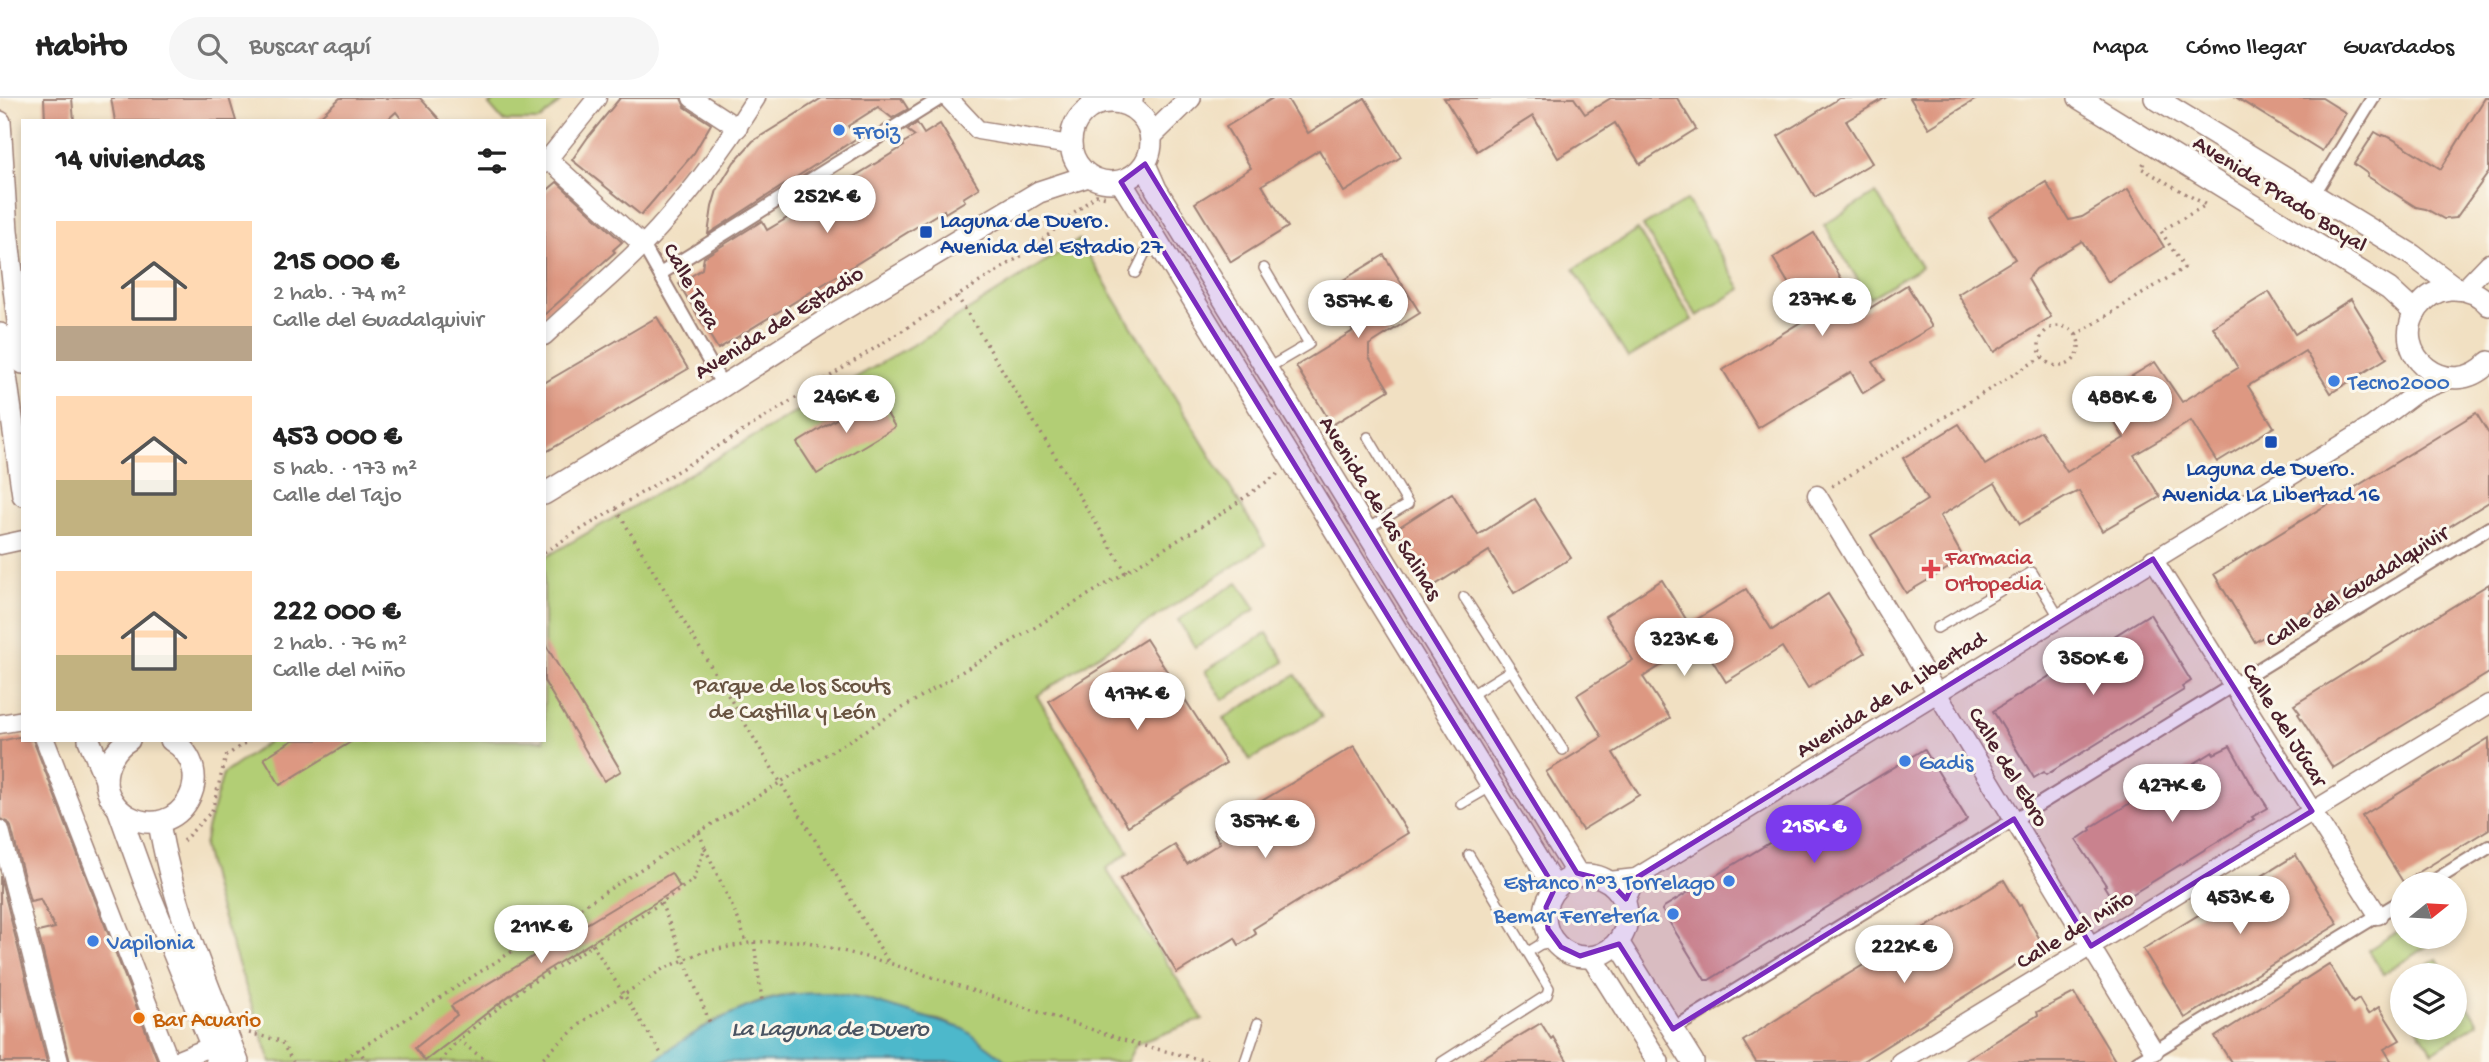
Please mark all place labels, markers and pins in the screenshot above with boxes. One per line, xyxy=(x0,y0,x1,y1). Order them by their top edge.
place label: Froiz xyxy=(852,120,901,147)
marker: Froiz xyxy=(831,122,847,138)
pin: 252K € xyxy=(770,176,884,235)
place label: Laguna de Duero. Avenida del Estadio 27 xyxy=(940,209,1164,262)
marker: Laguna de Duero. Avenida del Estadio 27 xyxy=(918,224,934,240)
pin: 237K € xyxy=(1765,278,1879,338)
pin: 357K € xyxy=(1301,280,1415,340)
place label: Tecno2000 xyxy=(2346,371,2450,398)
marker: Tecno2000 xyxy=(2326,373,2342,389)
pin: 246K € xyxy=(789,376,903,435)
pin: 488K € xyxy=(2065,376,2179,436)
marker: Laguna de Duero. Avenida La Libertad 16 xyxy=(2263,434,2279,450)
place label: Laguna de Duero. Avenida La Libertad 16 xyxy=(2162,457,2380,510)
place label: Farmacia Ortopedia xyxy=(1944,546,2044,599)
marker: Farmacia Ortopedia xyxy=(1923,561,1939,577)
pin: 323K € xyxy=(1627,618,1741,678)
pin: 350K € xyxy=(2036,638,2150,697)
pin: 417K € xyxy=(1080,672,1194,732)
place label: Gadis xyxy=(1919,751,1974,778)
marker: Gadis xyxy=(1897,753,1913,769)
pin: 427K € xyxy=(2115,764,2229,824)
pin: 357K € xyxy=(1208,800,1322,860)
pin: 215K € xyxy=(1757,806,1871,865)
place label: Estanco n°3 Torrelago xyxy=(1503,871,1715,898)
marker: Estanco n°3 Torrelago xyxy=(1721,873,1737,889)
pin: 453K € xyxy=(2183,876,2297,936)
place label: Bemar Ferretería xyxy=(1493,904,1660,931)
pin: 211K € xyxy=(484,906,598,965)
marker: Bemar Ferretería xyxy=(1665,906,1681,922)
pin: 222K € xyxy=(1847,926,1961,985)
place label: Vapilonia xyxy=(106,931,196,958)
marker: Vapilonia xyxy=(85,933,101,949)
place label: Bar Acuario xyxy=(152,1008,261,1035)
marker: Bar Acuario xyxy=(131,1010,147,1026)

